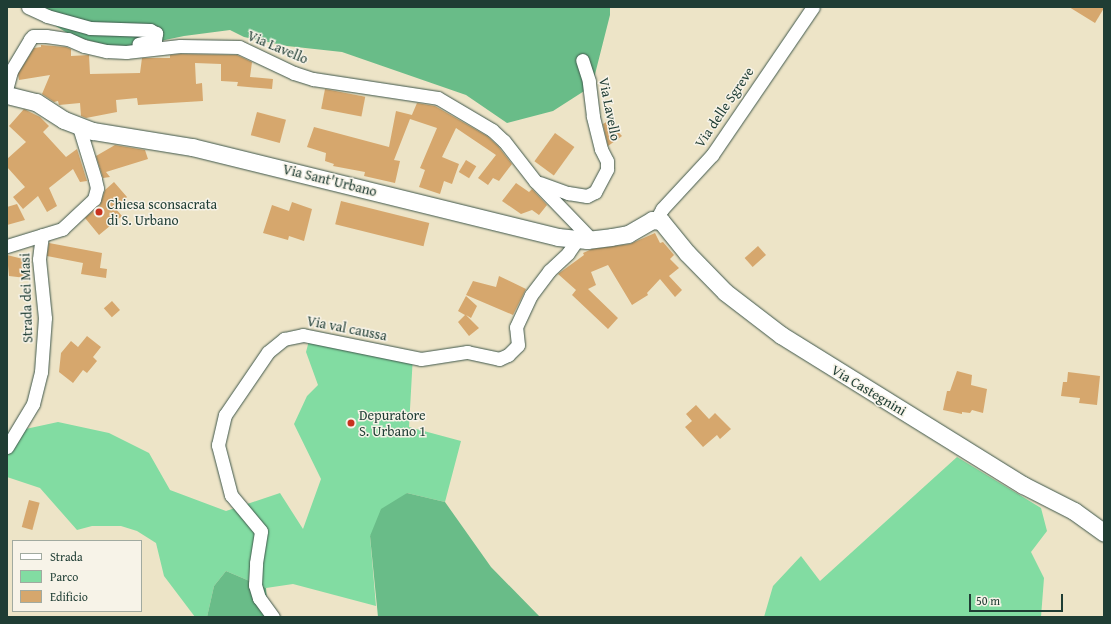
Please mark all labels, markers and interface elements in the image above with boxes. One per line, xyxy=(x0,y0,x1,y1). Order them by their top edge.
street label: Via Lavello xyxy=(245,27,311,67)
street label: Via delle Sgreve xyxy=(691,64,757,150)
street label: Via Lavello xyxy=(596,76,624,142)
street label: Via Sant'Urbano xyxy=(281,160,379,200)
place label: Chiesa sconsacrata di S. Urbano xyxy=(107,196,217,228)
marker: Chiesa sconsacrata di S. Urbano xyxy=(94,207,104,217)
street label: Strada dei Masi xyxy=(16,253,36,343)
street label: Via val caussa xyxy=(306,312,388,344)
street label: Via Castegnini xyxy=(828,361,910,419)
place label: Depuratore S. Urbano 1 xyxy=(359,407,426,440)
marker: Depuratore S. Urbano 1 xyxy=(346,418,356,428)
legend xyxy=(12,540,142,612)
text: Strada xyxy=(50,548,83,565)
text: Parco xyxy=(50,568,78,585)
scale bar xyxy=(971,586,1065,612)
text: Edificio xyxy=(50,588,88,605)
text: 50 m xyxy=(976,592,1000,609)

